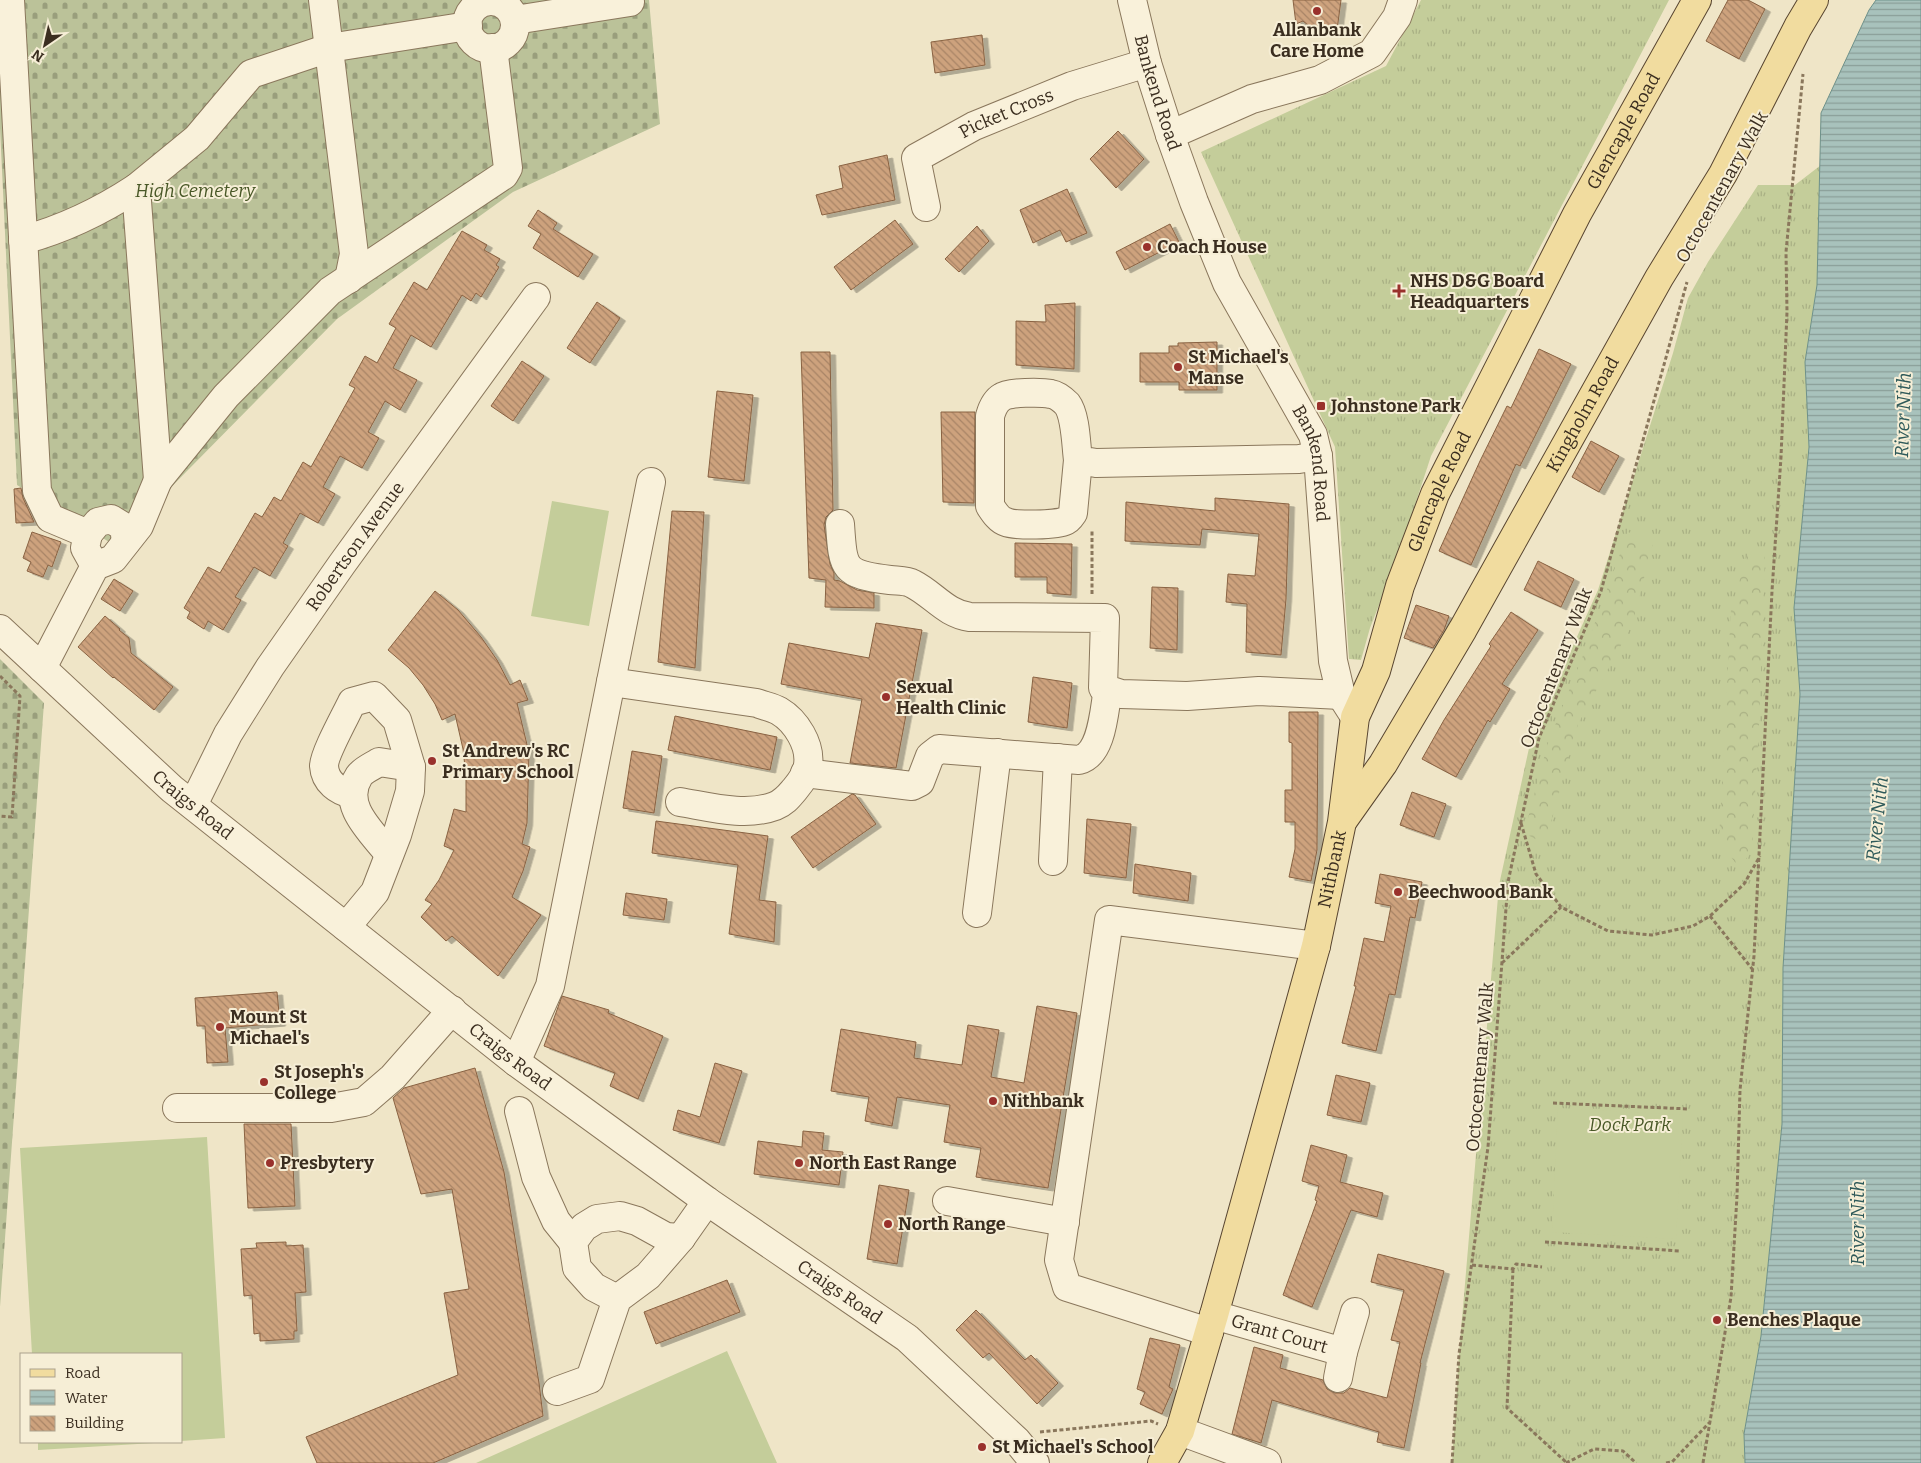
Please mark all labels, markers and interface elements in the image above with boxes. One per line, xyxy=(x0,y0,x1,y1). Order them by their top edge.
marker: Allanbank Care Home xyxy=(1311,5,1323,17)
place label: Allanbank Care Home xyxy=(1270,19,1364,62)
north arrow xyxy=(20,20,70,70)
street label: Bankend Road xyxy=(1130,32,1186,154)
text: N xyxy=(29,45,47,65)
street label: Glencaple Road xyxy=(1582,69,1665,193)
street label: Picket Cross xyxy=(955,84,1057,143)
street label: Octocentenary Walk xyxy=(1671,107,1773,267)
park label: High Cemetery xyxy=(135,180,256,202)
place label: Coach House xyxy=(1157,236,1267,258)
marker: Coach House xyxy=(1141,241,1153,253)
place label: NHS D&G Board Headquarters xyxy=(1410,270,1544,313)
marker: NHS D&G Board Headquarters xyxy=(1392,284,1406,298)
place label: St Michael's Manse xyxy=(1188,346,1289,389)
street label: Kingholm Road xyxy=(1542,353,1624,476)
marker: St Michael's Manse xyxy=(1172,361,1184,373)
water label: River Nith xyxy=(1890,372,1916,458)
place label: Johnstone Park xyxy=(1330,395,1461,417)
marker: Johnstone Park xyxy=(1315,400,1327,412)
street label: Bankend Road xyxy=(1287,401,1334,523)
street label: Glencaple Road xyxy=(1403,427,1476,555)
street label: Robertson Avenue xyxy=(302,477,409,615)
street label: Octocentenary Walk xyxy=(1515,584,1597,751)
place label: Sexual Health Clinic xyxy=(896,676,1006,719)
marker: Sexual Health Clinic xyxy=(880,691,892,703)
place label: St Andrew's RC Primary School xyxy=(442,740,574,783)
marker: St Andrew's RC Primary School xyxy=(426,755,438,767)
street label: Craigs Road xyxy=(148,765,238,845)
water label: River Nith xyxy=(1861,776,1893,862)
street label: Nithbank xyxy=(1313,827,1351,910)
place label: Beechwood Bank xyxy=(1408,881,1553,903)
marker: Beechwood Bank xyxy=(1392,886,1404,898)
street label: Octocentenary Walk xyxy=(1462,981,1498,1153)
place label: Mount St Michael's xyxy=(230,1006,310,1049)
street label: Craigs Road xyxy=(464,1018,556,1095)
marker: Mount St Michael's xyxy=(214,1021,226,1033)
place label: St Joseph's College xyxy=(274,1061,364,1104)
marker: St Joseph's College xyxy=(258,1076,270,1088)
place label: Nithbank xyxy=(1003,1090,1084,1112)
marker: Nithbank xyxy=(987,1095,999,1107)
park label: Dock Park xyxy=(1589,1114,1671,1136)
place label: Presbytery xyxy=(280,1152,375,1174)
place label: North East Range xyxy=(809,1152,957,1174)
marker: Presbytery xyxy=(264,1157,276,1169)
marker: North East Range xyxy=(793,1157,805,1169)
water label: River Nith xyxy=(1846,1181,1869,1265)
place label: North Range xyxy=(898,1213,1006,1235)
marker: North Range xyxy=(882,1218,894,1230)
street label: Craigs Road xyxy=(793,1255,887,1329)
street label: Grant Court xyxy=(1229,1309,1331,1358)
place label: Benches Plaque xyxy=(1727,1309,1861,1331)
marker: Benches Plaque xyxy=(1711,1314,1723,1326)
legend xyxy=(20,1353,182,1443)
text: Road xyxy=(65,1364,100,1382)
text: Water xyxy=(65,1389,108,1407)
text: Building xyxy=(65,1414,124,1432)
place label: St Michael's School xyxy=(992,1436,1154,1458)
marker: St Michael's School xyxy=(976,1441,988,1453)

